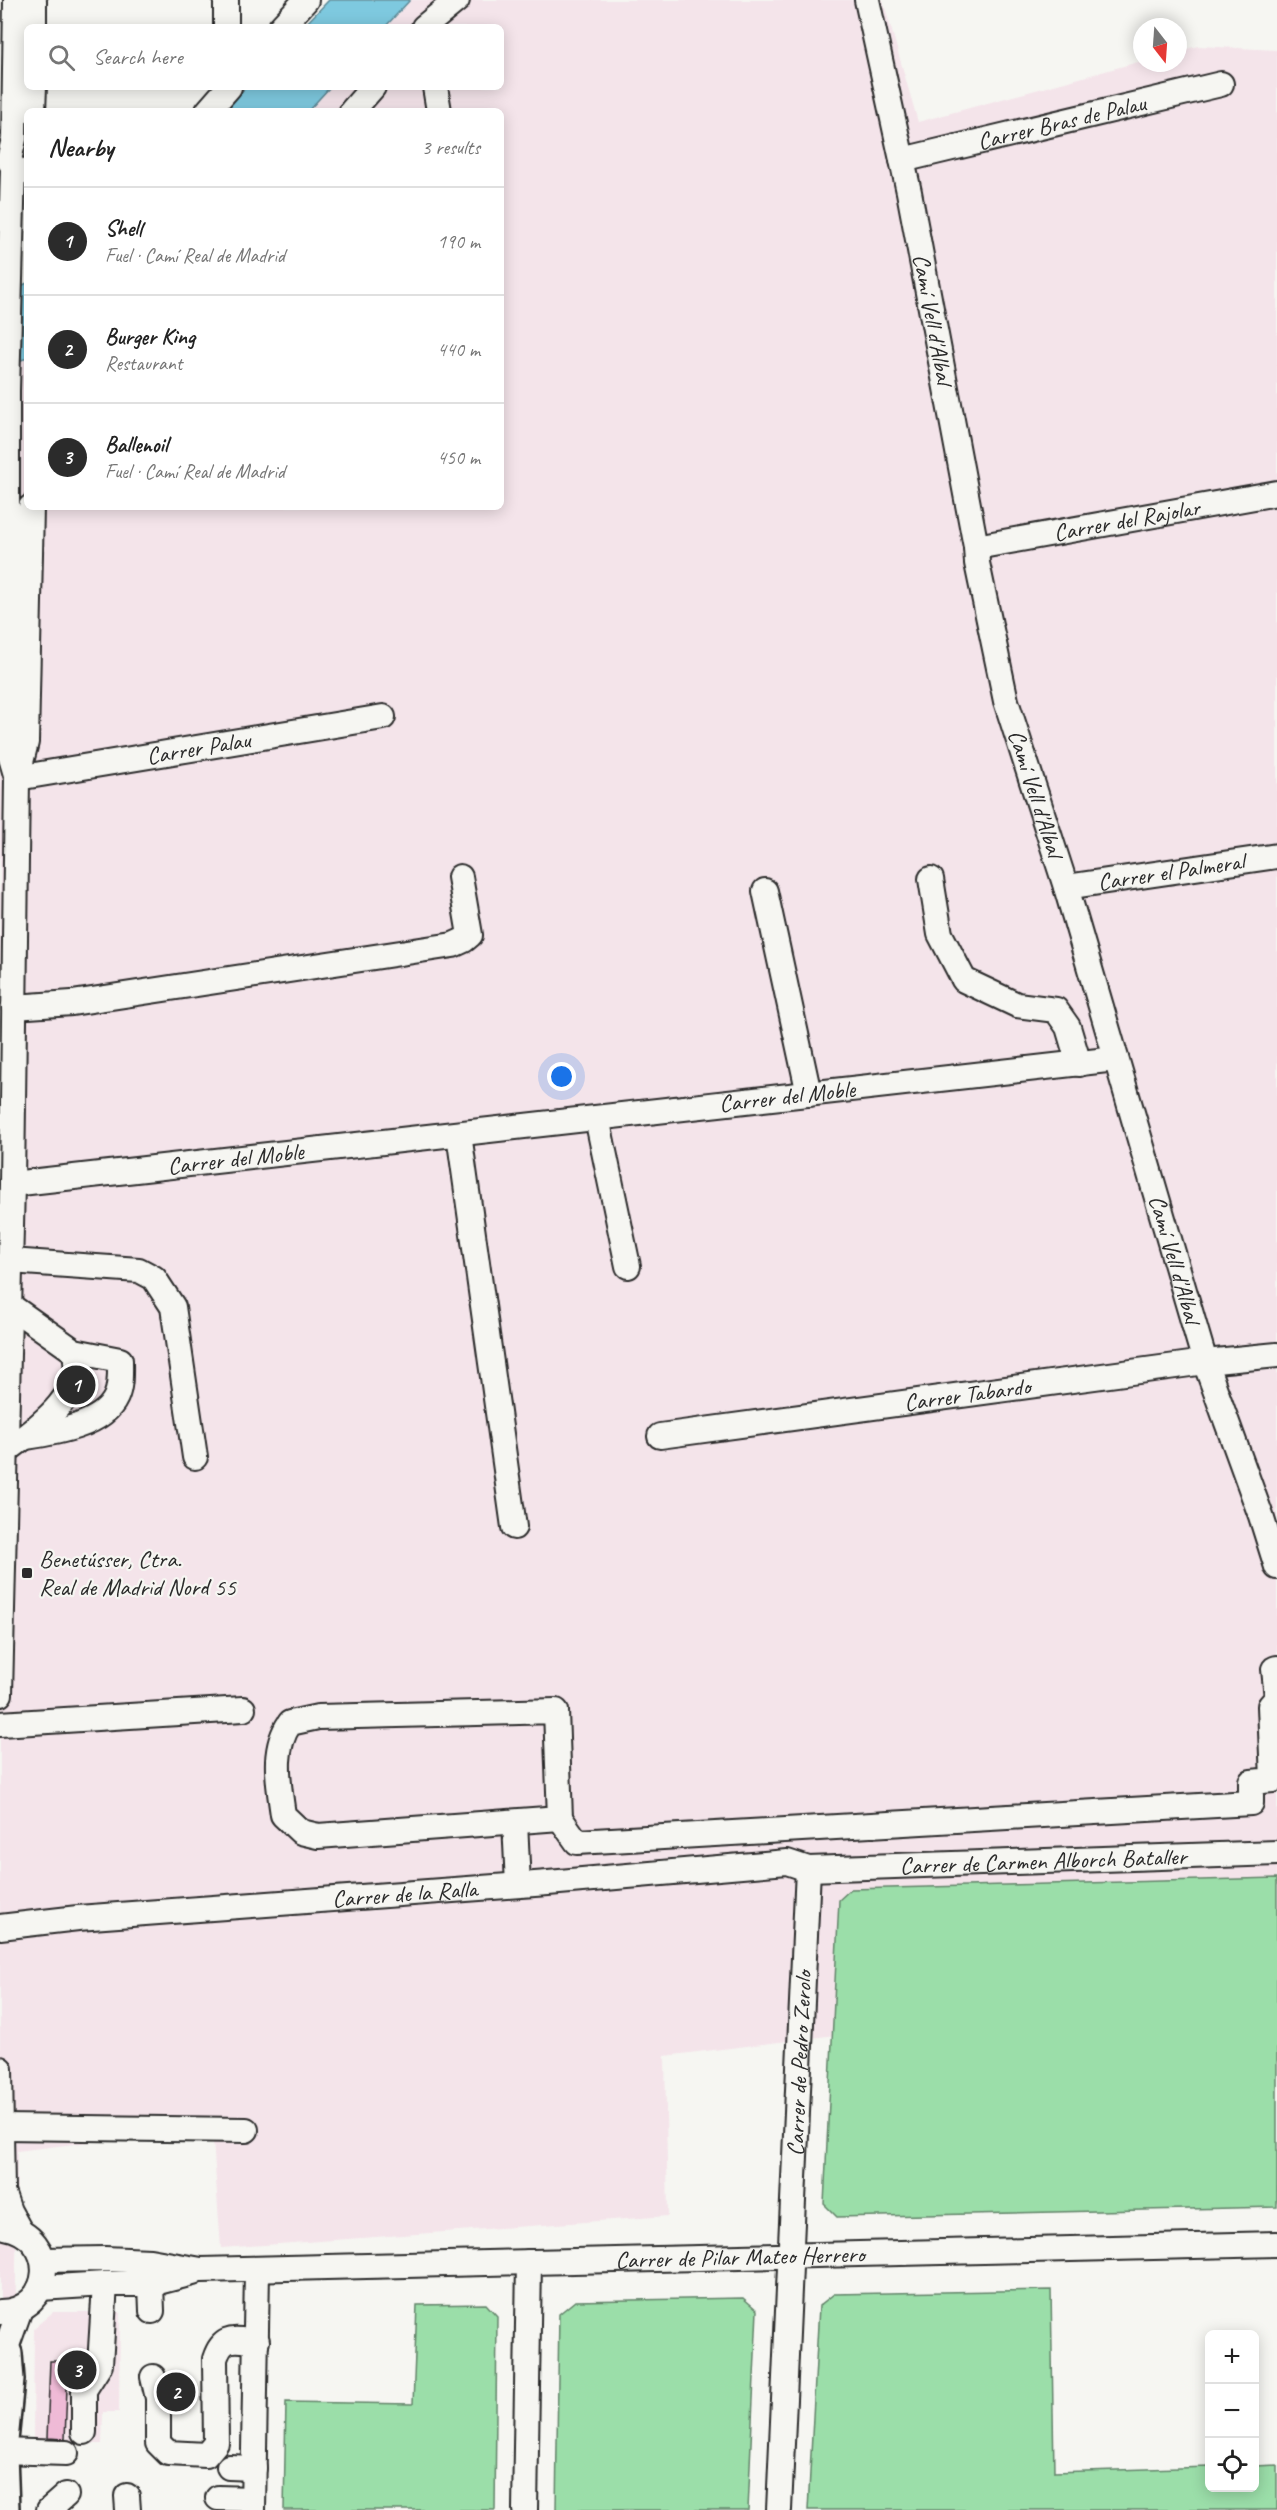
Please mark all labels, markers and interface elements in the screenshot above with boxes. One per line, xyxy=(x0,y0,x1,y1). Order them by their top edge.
north arrow xyxy=(1133,18,1187,72)
search box xyxy=(24,24,504,90)
icon: search xyxy=(45,41,78,74)
text: Search here xyxy=(93,43,183,71)
street label: Carrer Bras de Palau xyxy=(975,87,1151,156)
text: Nearby xyxy=(48,131,113,164)
text: 3 results xyxy=(421,135,480,160)
text: Shell xyxy=(105,215,142,243)
text: 1 xyxy=(63,229,72,254)
text: 190 m xyxy=(437,229,480,254)
text: Fuel · Camí Real de Madrid xyxy=(105,243,285,268)
street label: Camí Vell d'Albal xyxy=(906,252,961,391)
text: Burger King xyxy=(105,323,195,351)
text: 2 xyxy=(63,337,72,362)
text: 440 m xyxy=(437,337,480,362)
text: Restaurant xyxy=(105,351,182,376)
text: Ballenoil xyxy=(105,431,168,459)
text: 3 xyxy=(63,445,72,470)
text: 450 m xyxy=(437,445,480,470)
text: Fuel · Camí Real de Madrid xyxy=(105,459,285,484)
street label: Carrer del Rajolar xyxy=(1051,492,1204,548)
street label: Carrer Palau xyxy=(144,724,255,771)
street label: Camí Vell d'Albal xyxy=(1001,726,1072,865)
street label: Carrer el Palmeral xyxy=(1096,845,1250,897)
your location xyxy=(547,1062,576,1091)
street label: Carrer del Moble xyxy=(717,1073,859,1119)
street label: Carrer del Moble xyxy=(166,1136,307,1181)
street label: Camí Vell d'Albal xyxy=(1142,1192,1209,1330)
pin: 1 xyxy=(56,1362,96,1408)
street label: Carrer Tabardo xyxy=(902,1371,1035,1418)
place label: Benetússer, Ctra. Real de Madrid Nord 55 xyxy=(39,1544,237,1602)
marker: Benetússer, Ctra. Real de Madrid Nord 55 xyxy=(20,1566,34,1580)
street label: Carrer de Carmen Alborch Bataller xyxy=(899,1841,1189,1881)
street label: Carrer de la Ralla xyxy=(331,1873,480,1914)
street label: Carrer de Pedro Zerolo xyxy=(780,1968,818,2157)
street label: Carrer de Pilar Mateo Herrero xyxy=(615,2239,867,2275)
map controls xyxy=(1205,2330,1259,2492)
button: + xyxy=(1205,2330,1259,2384)
pin: 3 xyxy=(58,2348,97,2392)
pin: 2 xyxy=(156,2370,195,2414)
button: − xyxy=(1205,2384,1259,2438)
button: locate xyxy=(1205,2438,1259,2492)

